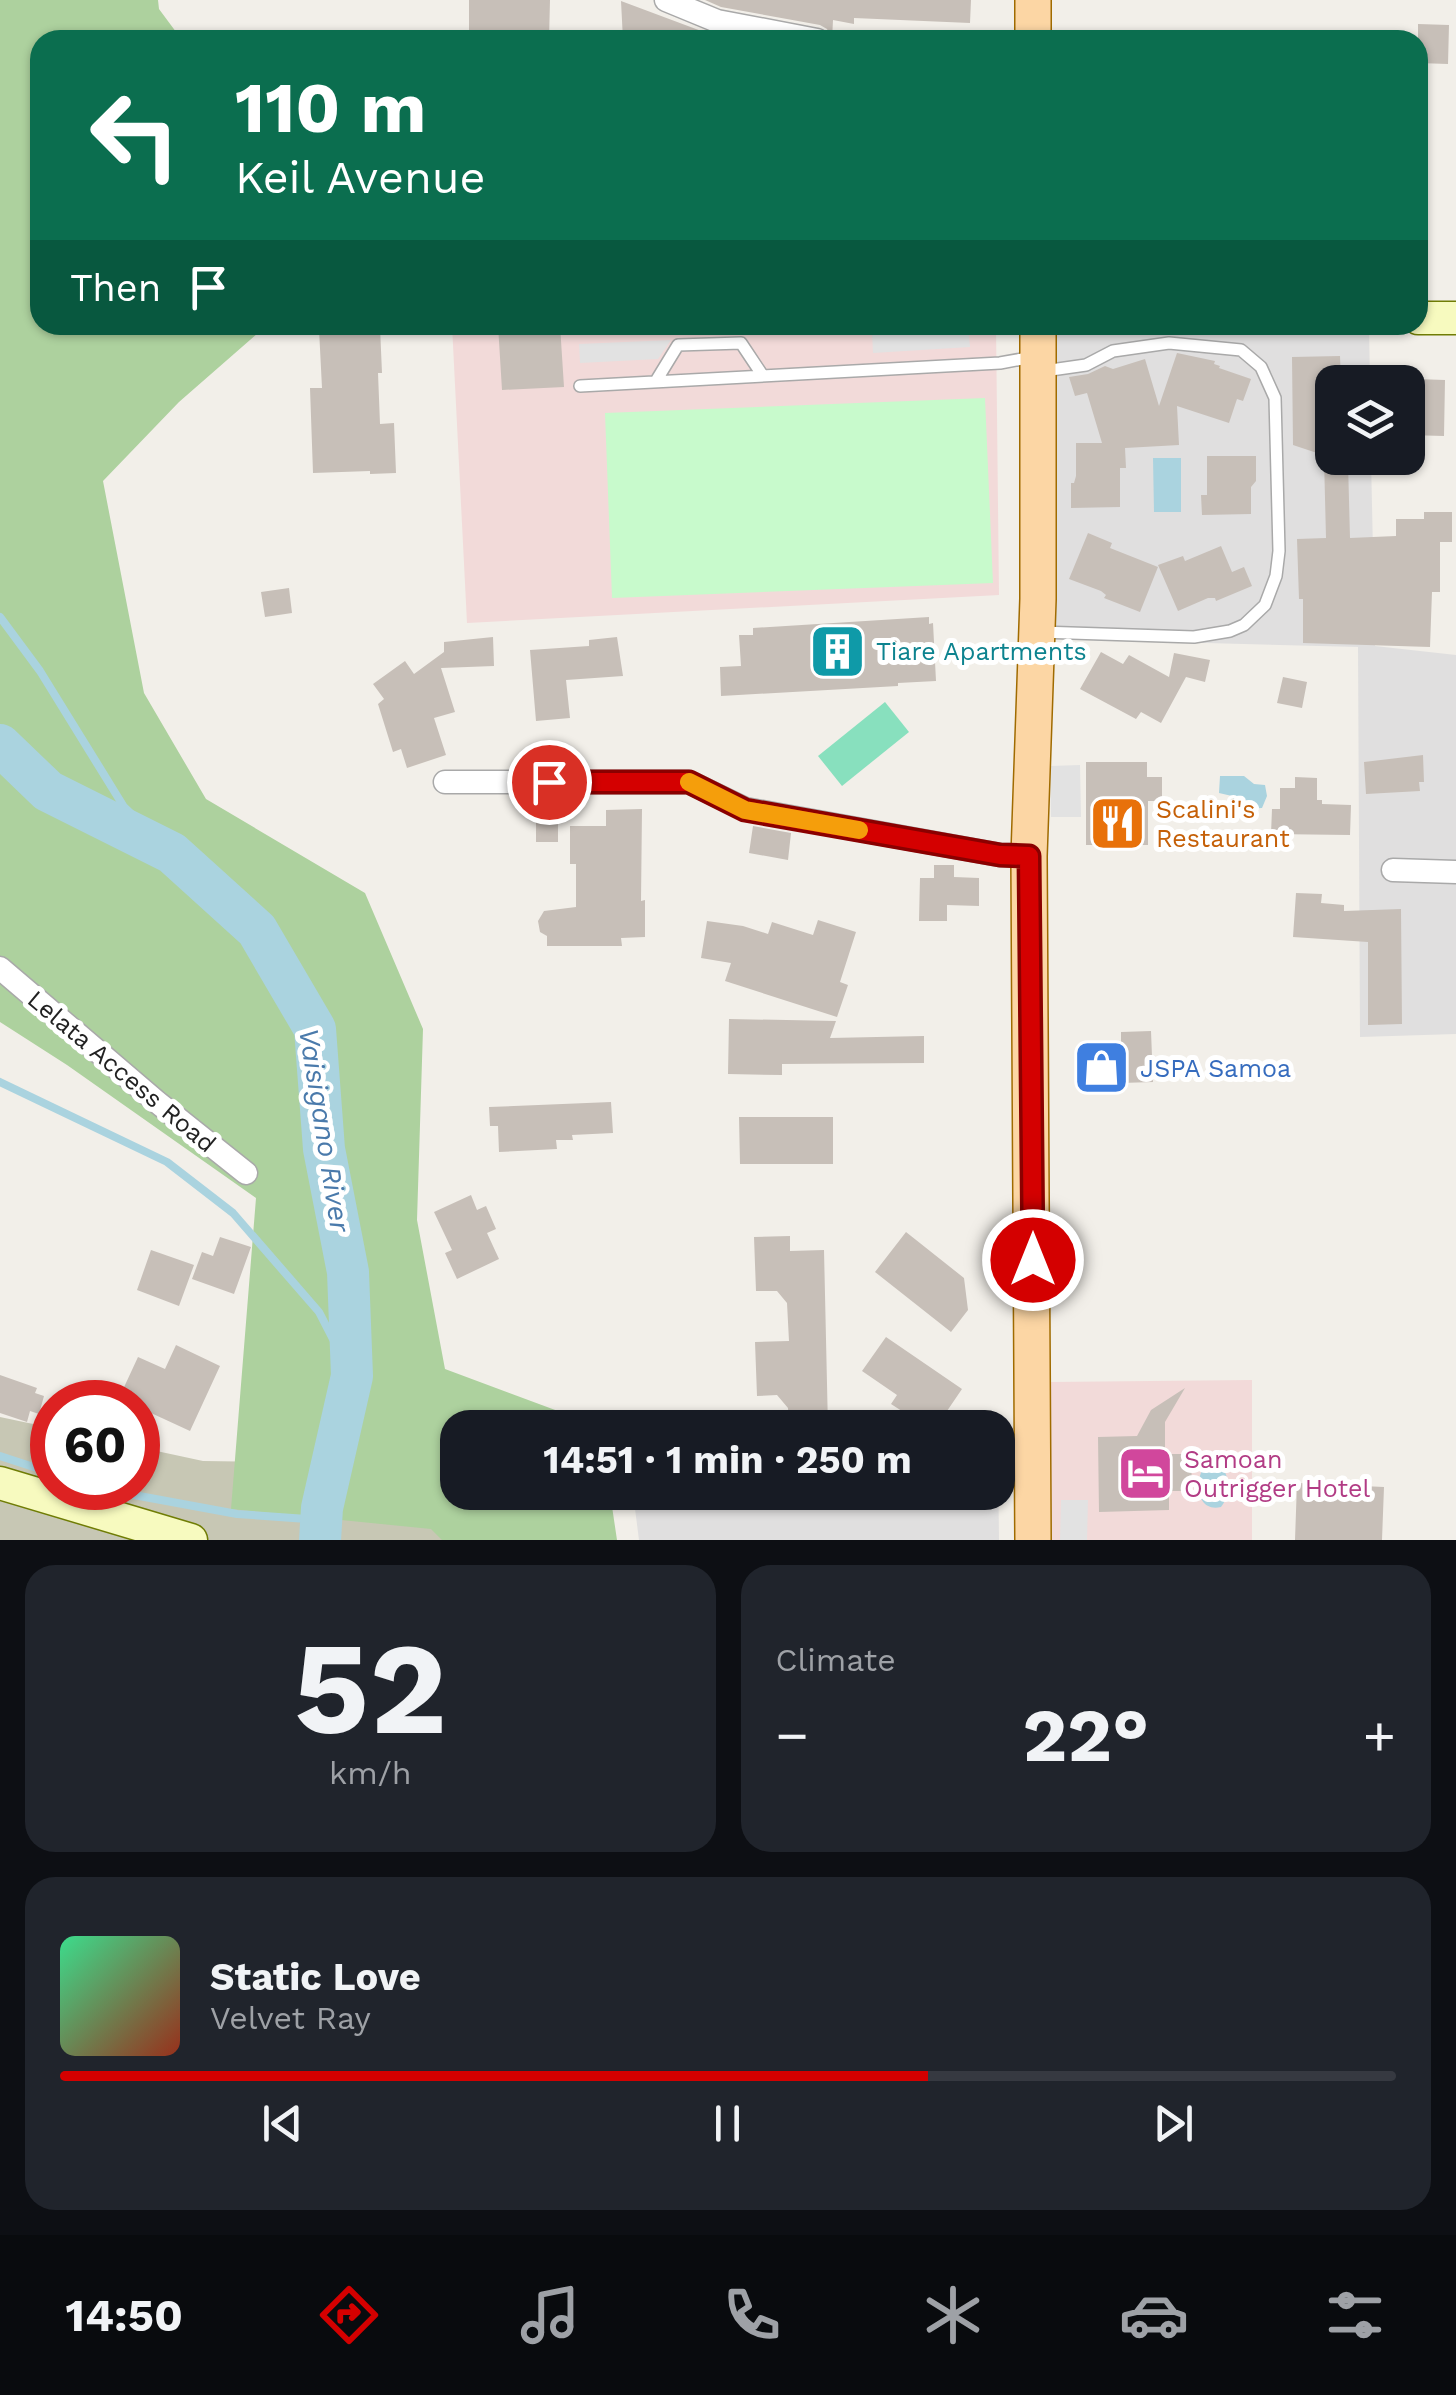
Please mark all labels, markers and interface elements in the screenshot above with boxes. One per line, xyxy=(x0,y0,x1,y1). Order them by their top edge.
text: 110 m xyxy=(235,67,426,149)
icon: left xyxy=(70,70,200,200)
text: Keil Avenue xyxy=(235,151,485,204)
icon: arrive xyxy=(181,260,236,315)
text: Then xyxy=(70,266,161,310)
map controls xyxy=(1315,365,1425,475)
button: layers xyxy=(1315,365,1425,475)
building icon: Tiare Apartments xyxy=(807,621,867,681)
place label: Tiare Apartments xyxy=(876,637,1087,666)
pin xyxy=(507,740,592,825)
icon: arrive xyxy=(522,755,577,810)
restaurant icon: Scalini's Restaurant xyxy=(1087,793,1147,853)
place label: Scalini's Restaurant xyxy=(1156,795,1290,853)
street label: Lelata Access Road xyxy=(22,984,222,1158)
water label: Vaisigano River xyxy=(292,1026,357,1235)
shop icon: JSPA Samoa xyxy=(1071,1038,1131,1098)
place label: JSPA Samoa xyxy=(1140,1054,1291,1083)
position arrow xyxy=(981,1208,1085,1312)
speed limit sign: 60 xyxy=(30,1380,160,1510)
text: 14:51 · 1 min · 250 m xyxy=(543,1438,912,1482)
hotel icon: Samoan Outrigger Hotel xyxy=(1115,1443,1175,1503)
place label: Samoan Outrigger Hotel xyxy=(1184,1445,1370,1503)
text: 52 xyxy=(294,1612,447,1765)
text: Climate xyxy=(776,1641,896,1679)
text: 22° xyxy=(1022,1691,1149,1779)
text: − xyxy=(776,1703,809,1767)
text: + xyxy=(1363,1703,1396,1767)
text: km/h xyxy=(329,1754,411,1792)
text: Static Love xyxy=(210,1955,421,1999)
text: Velvet Ray xyxy=(210,1999,371,2037)
icon: previous xyxy=(255,2096,310,2151)
icon: pause xyxy=(700,2096,755,2151)
icon: next xyxy=(1146,2096,1201,2151)
icon: directions xyxy=(314,2280,384,2350)
icon: music xyxy=(515,2280,585,2350)
icon: phone xyxy=(717,2280,787,2350)
icon: climate xyxy=(918,2280,988,2350)
icon: car xyxy=(1119,2280,1189,2350)
icon: filters xyxy=(1320,2280,1390,2350)
text: 14:50 xyxy=(66,2289,183,2342)

